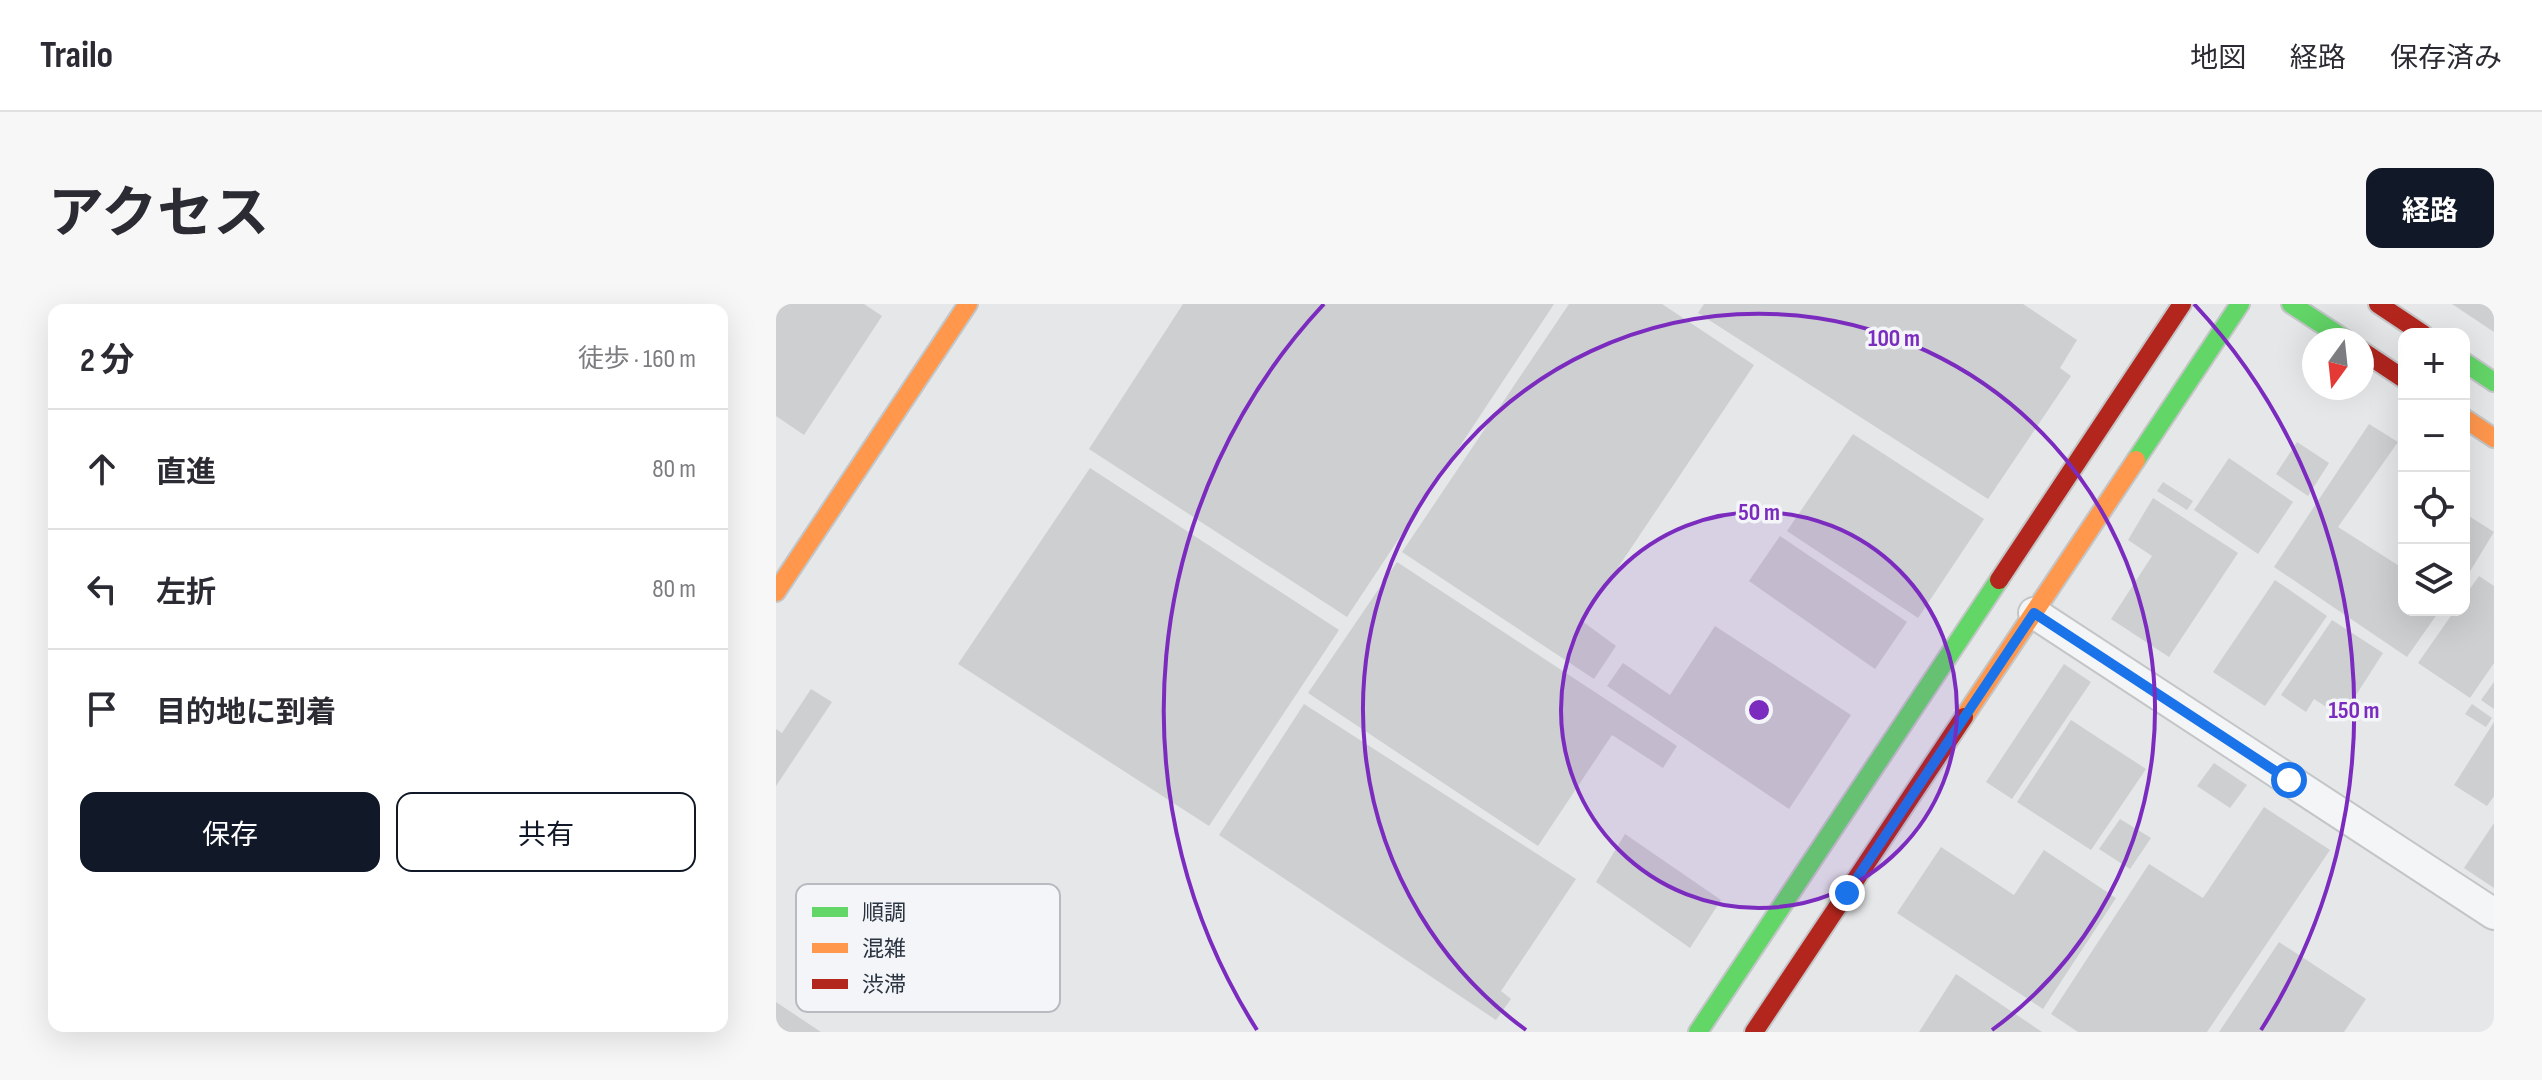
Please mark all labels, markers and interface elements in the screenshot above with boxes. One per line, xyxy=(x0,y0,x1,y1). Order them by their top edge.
text: Trailo xyxy=(40,33,113,78)
text: 地図 xyxy=(2190,42,2246,75)
text: 経路 xyxy=(2290,42,2346,75)
text: 保存済み xyxy=(2390,42,2502,75)
button: 経路 xyxy=(2366,168,2494,248)
text: アクセス xyxy=(48,182,269,249)
text: 100 m xyxy=(1868,324,1920,353)
north arrow xyxy=(2302,328,2374,400)
map controls xyxy=(2398,328,2470,616)
button: + xyxy=(2398,328,2470,400)
text: 2 分 xyxy=(80,340,134,381)
text: 徒歩 · 160 m xyxy=(578,344,696,375)
button: − xyxy=(2398,400,2470,472)
icon: ahead xyxy=(80,447,124,491)
text: 80 m xyxy=(652,454,696,485)
text: 直進 xyxy=(156,455,216,491)
button: locate xyxy=(2398,472,2470,544)
text: 50 m xyxy=(1738,498,1780,527)
button: layers xyxy=(2398,544,2470,616)
icon: left xyxy=(80,567,124,611)
text: 80 m xyxy=(652,574,696,605)
text: 左折 xyxy=(156,575,216,611)
icon: arrive xyxy=(80,687,124,731)
text: 目的地に到着 xyxy=(156,695,336,731)
centre of rings xyxy=(1745,696,1773,724)
text: 150 m xyxy=(2328,696,2380,725)
route start xyxy=(2271,762,2307,798)
button: 保存 xyxy=(80,792,380,872)
button: 共有 xyxy=(396,792,696,872)
route end xyxy=(1829,875,1865,911)
legend xyxy=(796,884,1060,1012)
text: 順調 xyxy=(862,900,906,927)
text: 混雑 xyxy=(862,936,906,963)
text: 渋滞 xyxy=(862,972,906,999)

